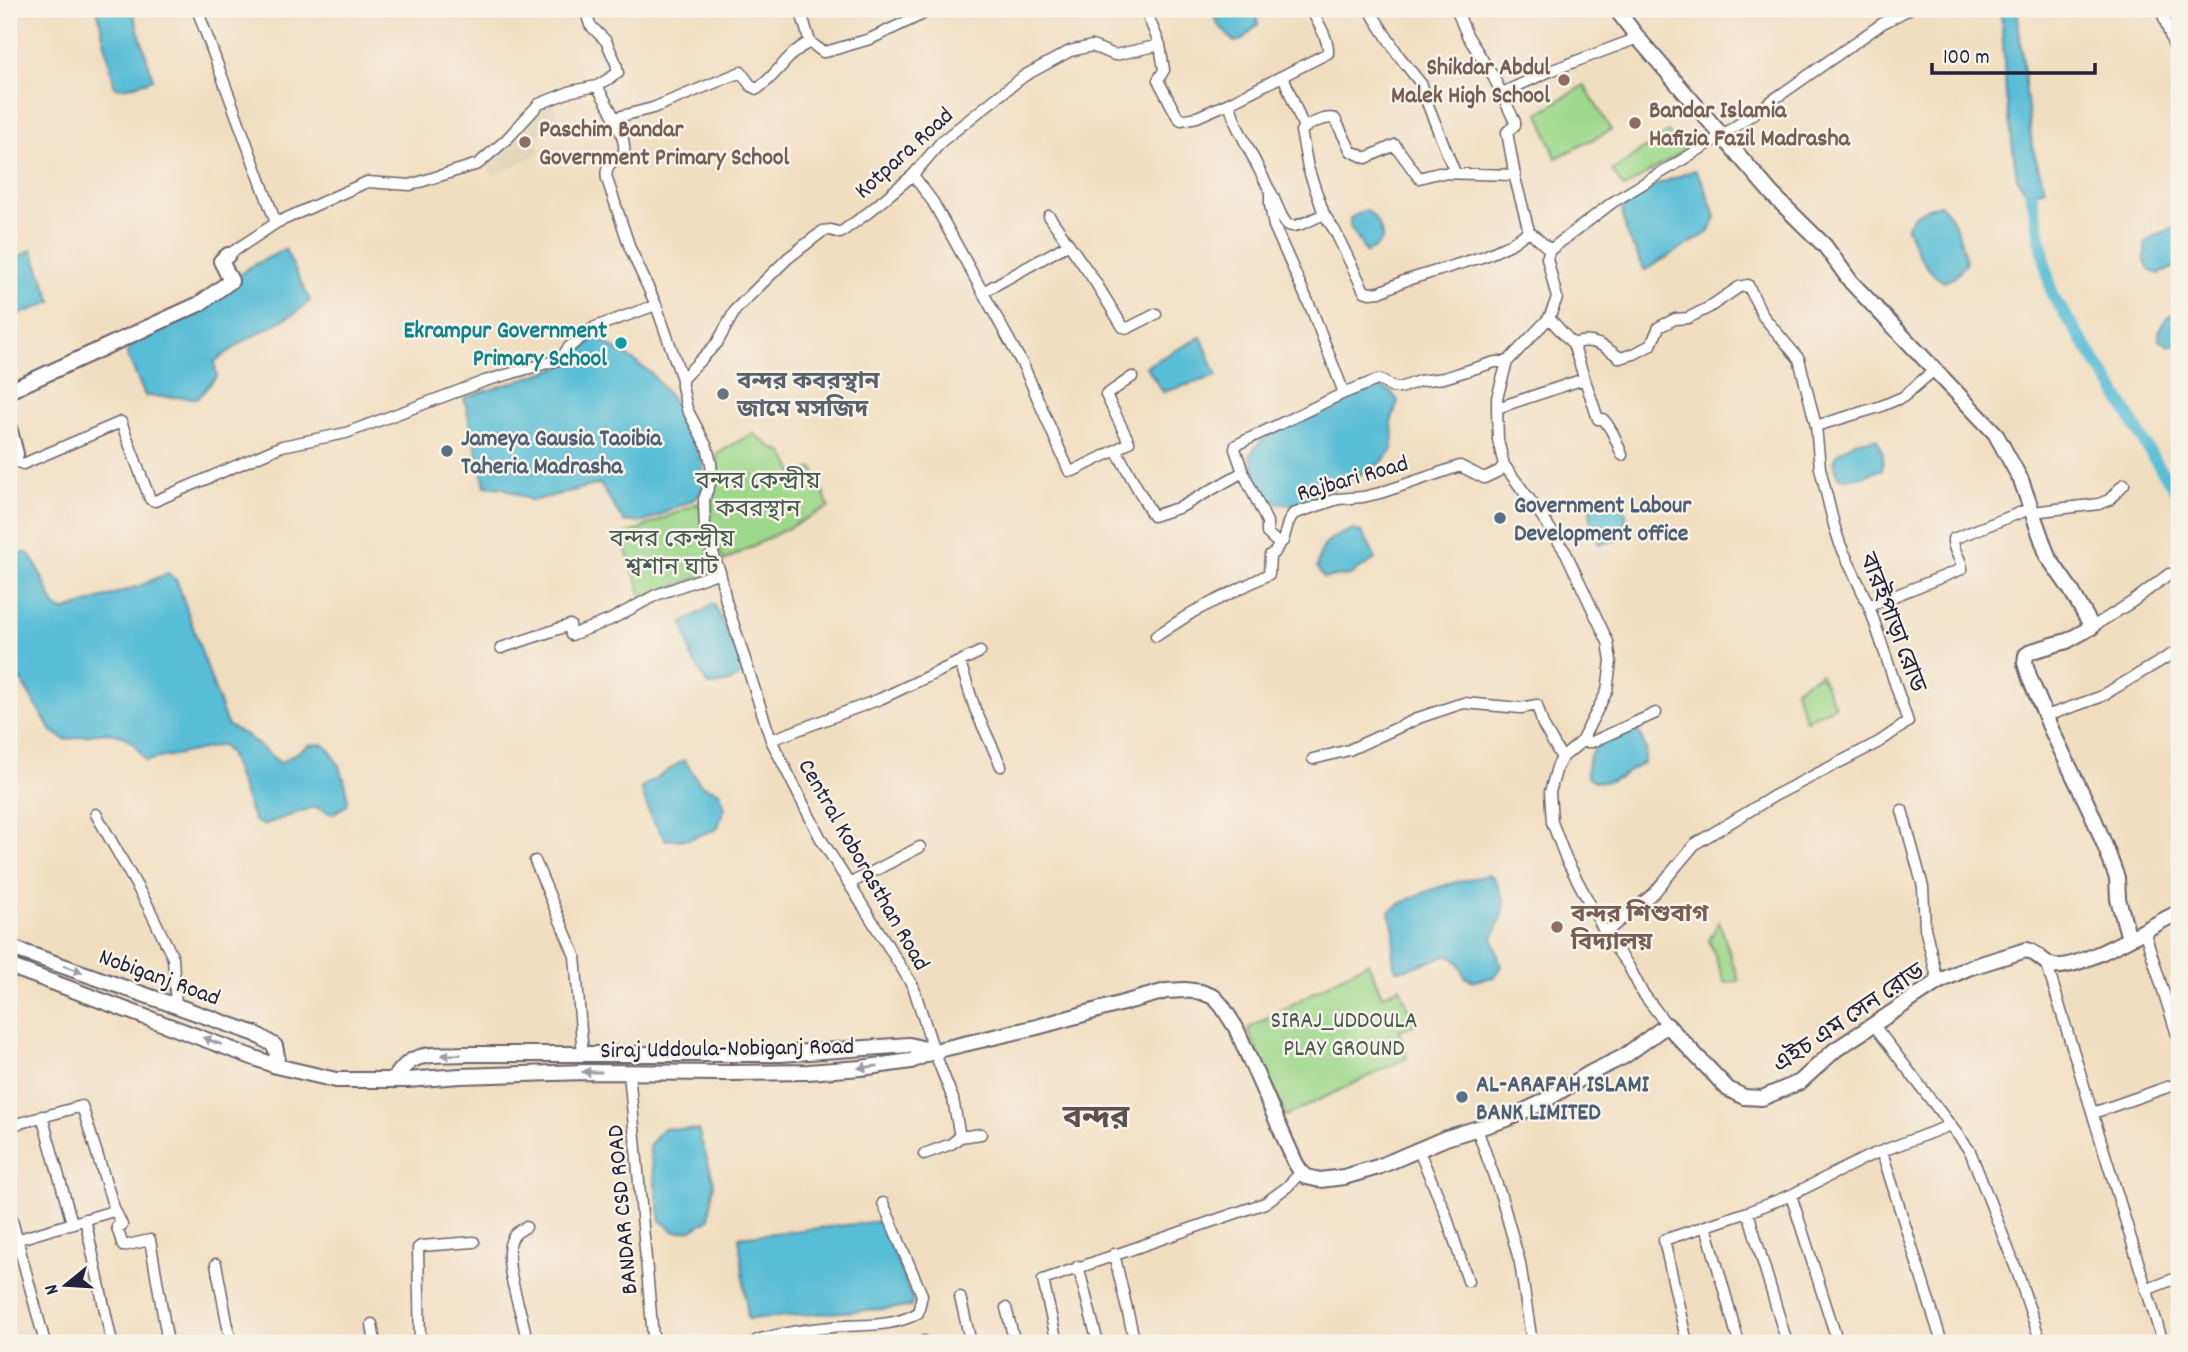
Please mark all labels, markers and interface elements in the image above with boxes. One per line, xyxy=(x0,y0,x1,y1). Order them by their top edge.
scale bar xyxy=(1932,32,2095,76)
text: 100 m xyxy=(1943,44,1990,74)
place label: Shikdar Abdul Malek High School xyxy=(1391,52,1550,114)
marker: Shikdar Abdul Malek High School xyxy=(1556,72,1572,88)
place label: Bandar Islamia Hafizia Fazil Madrasha xyxy=(1649,95,1850,157)
street label: Kotpara Road xyxy=(848,100,962,208)
place label: Paschim Bandar Government Primary School xyxy=(539,114,789,176)
marker: Bandar Islamia Hafizia Fazil Madrasha xyxy=(1627,115,1643,131)
marker: Paschim Bandar Government Primary School xyxy=(517,134,533,150)
place label: Ekrampur Government Primary School xyxy=(403,315,607,377)
marker: Ekrampur Government Primary School xyxy=(613,335,629,351)
place label: বন্দর কবরস্থান জামে মসজিদ xyxy=(736,366,880,428)
marker: বন্দর কবরস্থান জামে মসজিদ xyxy=(715,386,731,402)
place label: Jameya Gausia Taoibia Taheria Madrasha xyxy=(461,423,662,485)
marker: Jameya Gausia Taoibia Taheria Madrasha xyxy=(439,443,455,459)
street label: Rajbari Road xyxy=(1293,448,1413,512)
park label: বন্দর কেন্দ্রীয় কবরস্থান xyxy=(695,466,821,528)
place label: Government Labour Development office xyxy=(1514,490,1692,552)
marker: Government Labour Development office xyxy=(1492,510,1508,526)
park label: বন্দর কেন্দ্রীয় শ্বশান ঘাট xyxy=(609,524,735,586)
street label: বারইপাড়া রোড xyxy=(1849,548,1934,699)
street label: Central Koborasthan Road xyxy=(788,753,937,978)
place label: বন্দর শিশুবাগ বিদ্যালয় xyxy=(1570,899,1709,961)
marker: বন্দর শিশুবাগ বিদ্যালয় xyxy=(1549,919,1565,935)
street label: Nobiganj Road xyxy=(94,941,224,1016)
street label: এইচ এম সেন রোড xyxy=(1767,956,1933,1083)
one-way arrow xyxy=(63,964,84,975)
park label: SIRAJ_UDDOULA PLAY GROUND xyxy=(1271,1005,1418,1067)
street label: Siraj Uddoula-Nobiganj Road xyxy=(600,1031,854,1069)
one-way arrow xyxy=(202,1035,223,1046)
one-way arrow xyxy=(440,1050,462,1061)
one-way arrow xyxy=(857,1061,879,1072)
one-way arrow xyxy=(581,1066,603,1078)
place label: AL-ARAFAH ISLAMI BANK LIMITED xyxy=(1476,1069,1650,1131)
marker: AL-ARAFAH ISLAMI BANK LIMITED xyxy=(1454,1089,1470,1105)
district label: বন্দর xyxy=(1062,1098,1130,1144)
street label: BANDAR CSD ROAD xyxy=(600,1123,648,1296)
north arrow xyxy=(32,1250,102,1320)
text: N xyxy=(39,1281,67,1298)

